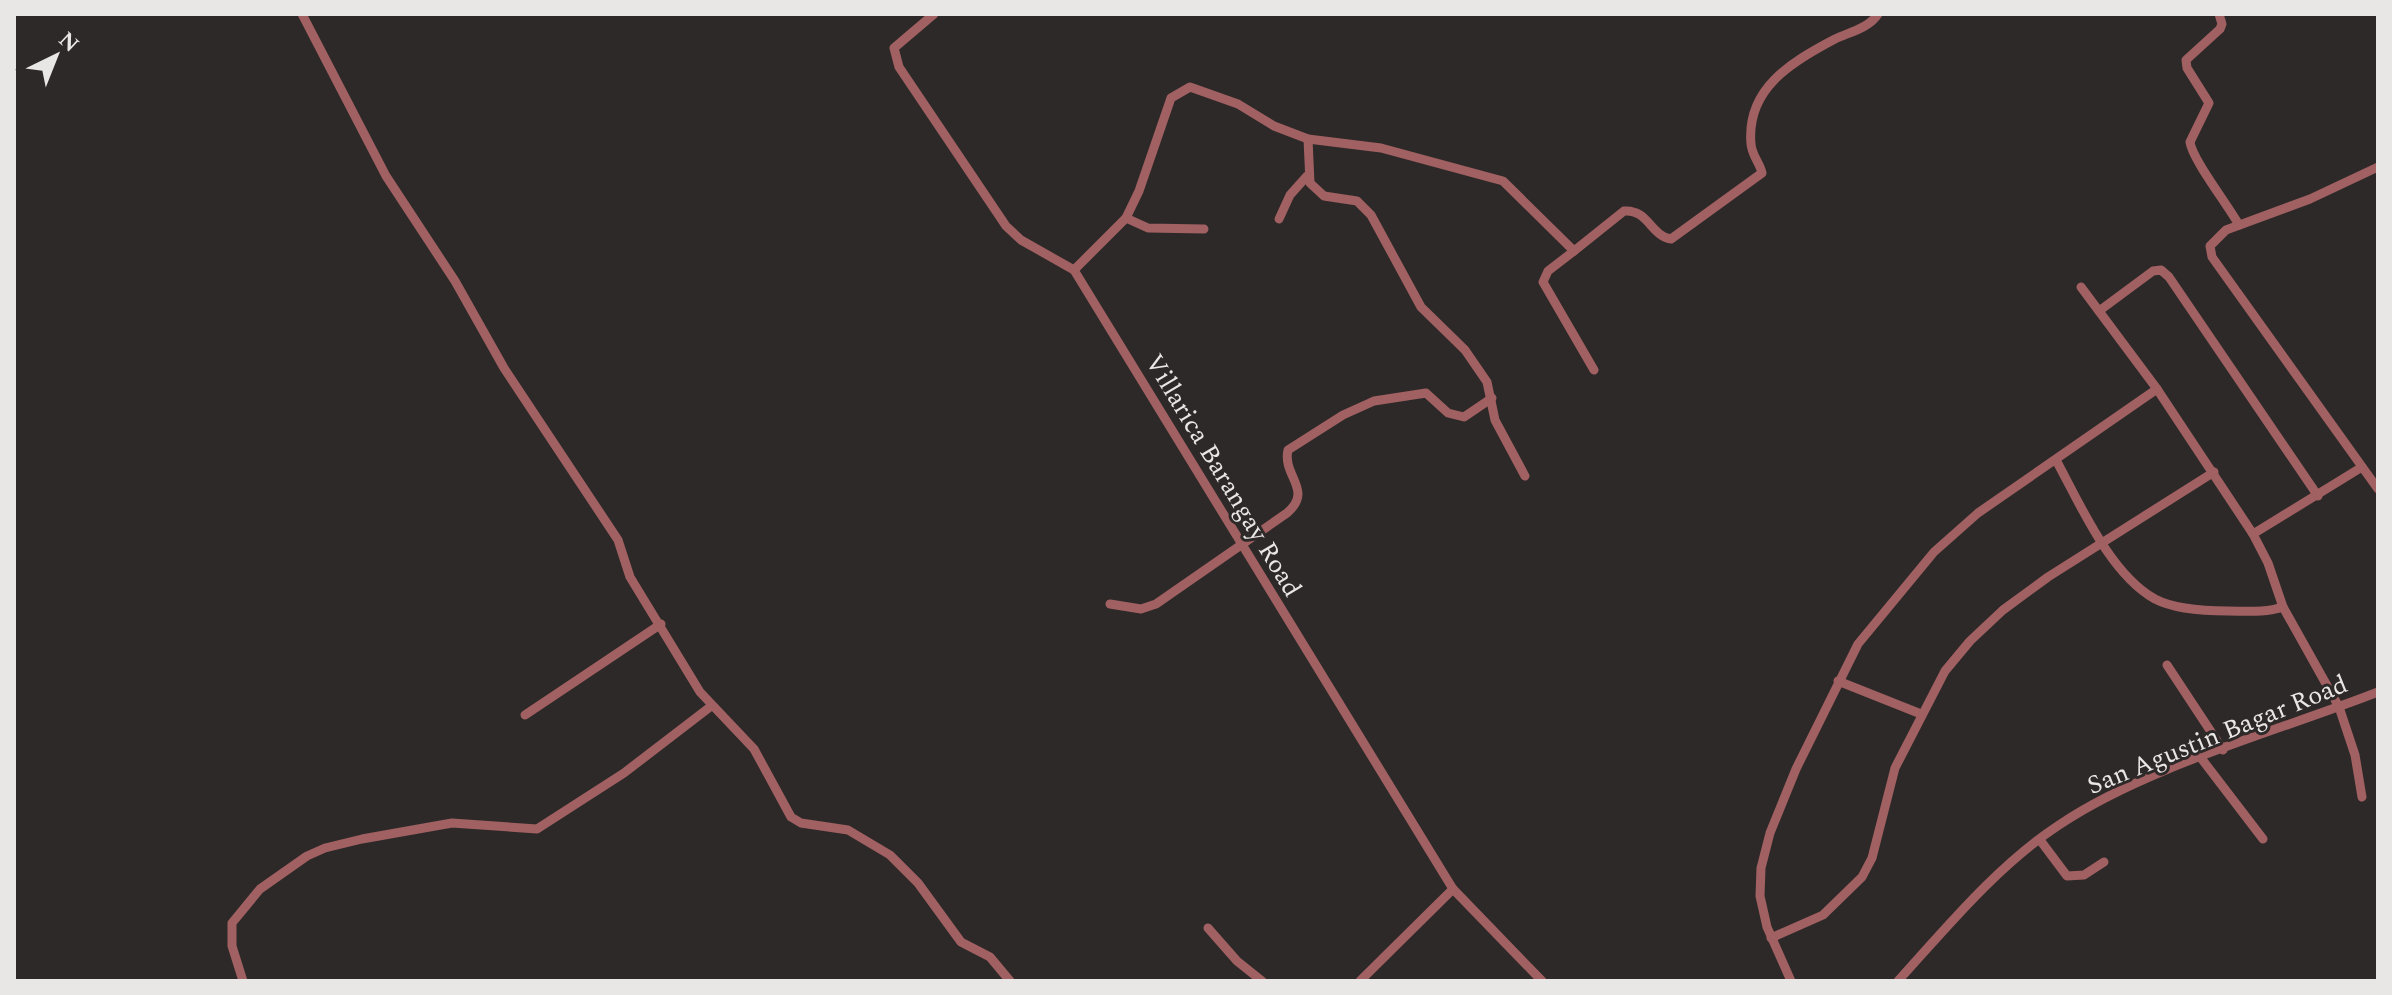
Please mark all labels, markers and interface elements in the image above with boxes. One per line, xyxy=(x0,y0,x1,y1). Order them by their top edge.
north arrow xyxy=(16,16,96,96)
text: N xyxy=(51,24,86,61)
street label: Villarica Barangay Road xyxy=(1134,346,1312,605)
street label: San Agustin Bagar Road xyxy=(2081,664,2354,806)

